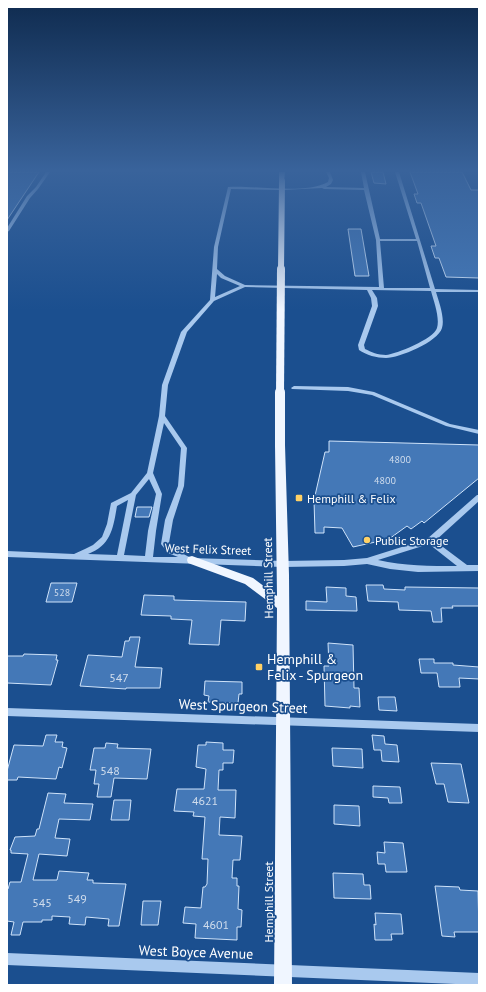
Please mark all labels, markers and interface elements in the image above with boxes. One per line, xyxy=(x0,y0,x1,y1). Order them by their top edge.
house number: 4800 xyxy=(389,453,411,466)
house number: 4800 xyxy=(374,474,396,487)
place label: Hemphill & Felix xyxy=(307,491,396,506)
marker: Hemphill & Felix xyxy=(294,493,304,503)
place label: Public Storage xyxy=(375,533,449,548)
marker: Public Storage xyxy=(362,535,372,545)
street label: Hemphill Street xyxy=(260,537,276,619)
street label: West Felix Street xyxy=(164,540,252,558)
house number: 528 xyxy=(54,586,70,599)
place label: Hemphill & Felix - Spurgeon xyxy=(267,650,363,684)
marker: Hemphill & Felix - Spurgeon xyxy=(254,662,264,672)
house number: 547 xyxy=(109,670,129,685)
street label: West Spurgeon Street xyxy=(178,695,308,717)
house number: 548 xyxy=(100,763,120,778)
house number: 4621 xyxy=(192,793,218,808)
street label: Hemphill Street xyxy=(261,861,276,943)
house number: 549 xyxy=(67,891,87,906)
house number: 545 xyxy=(32,895,52,910)
house number: 4601 xyxy=(203,917,229,932)
street label: West Boyce Avenue xyxy=(138,941,254,963)

